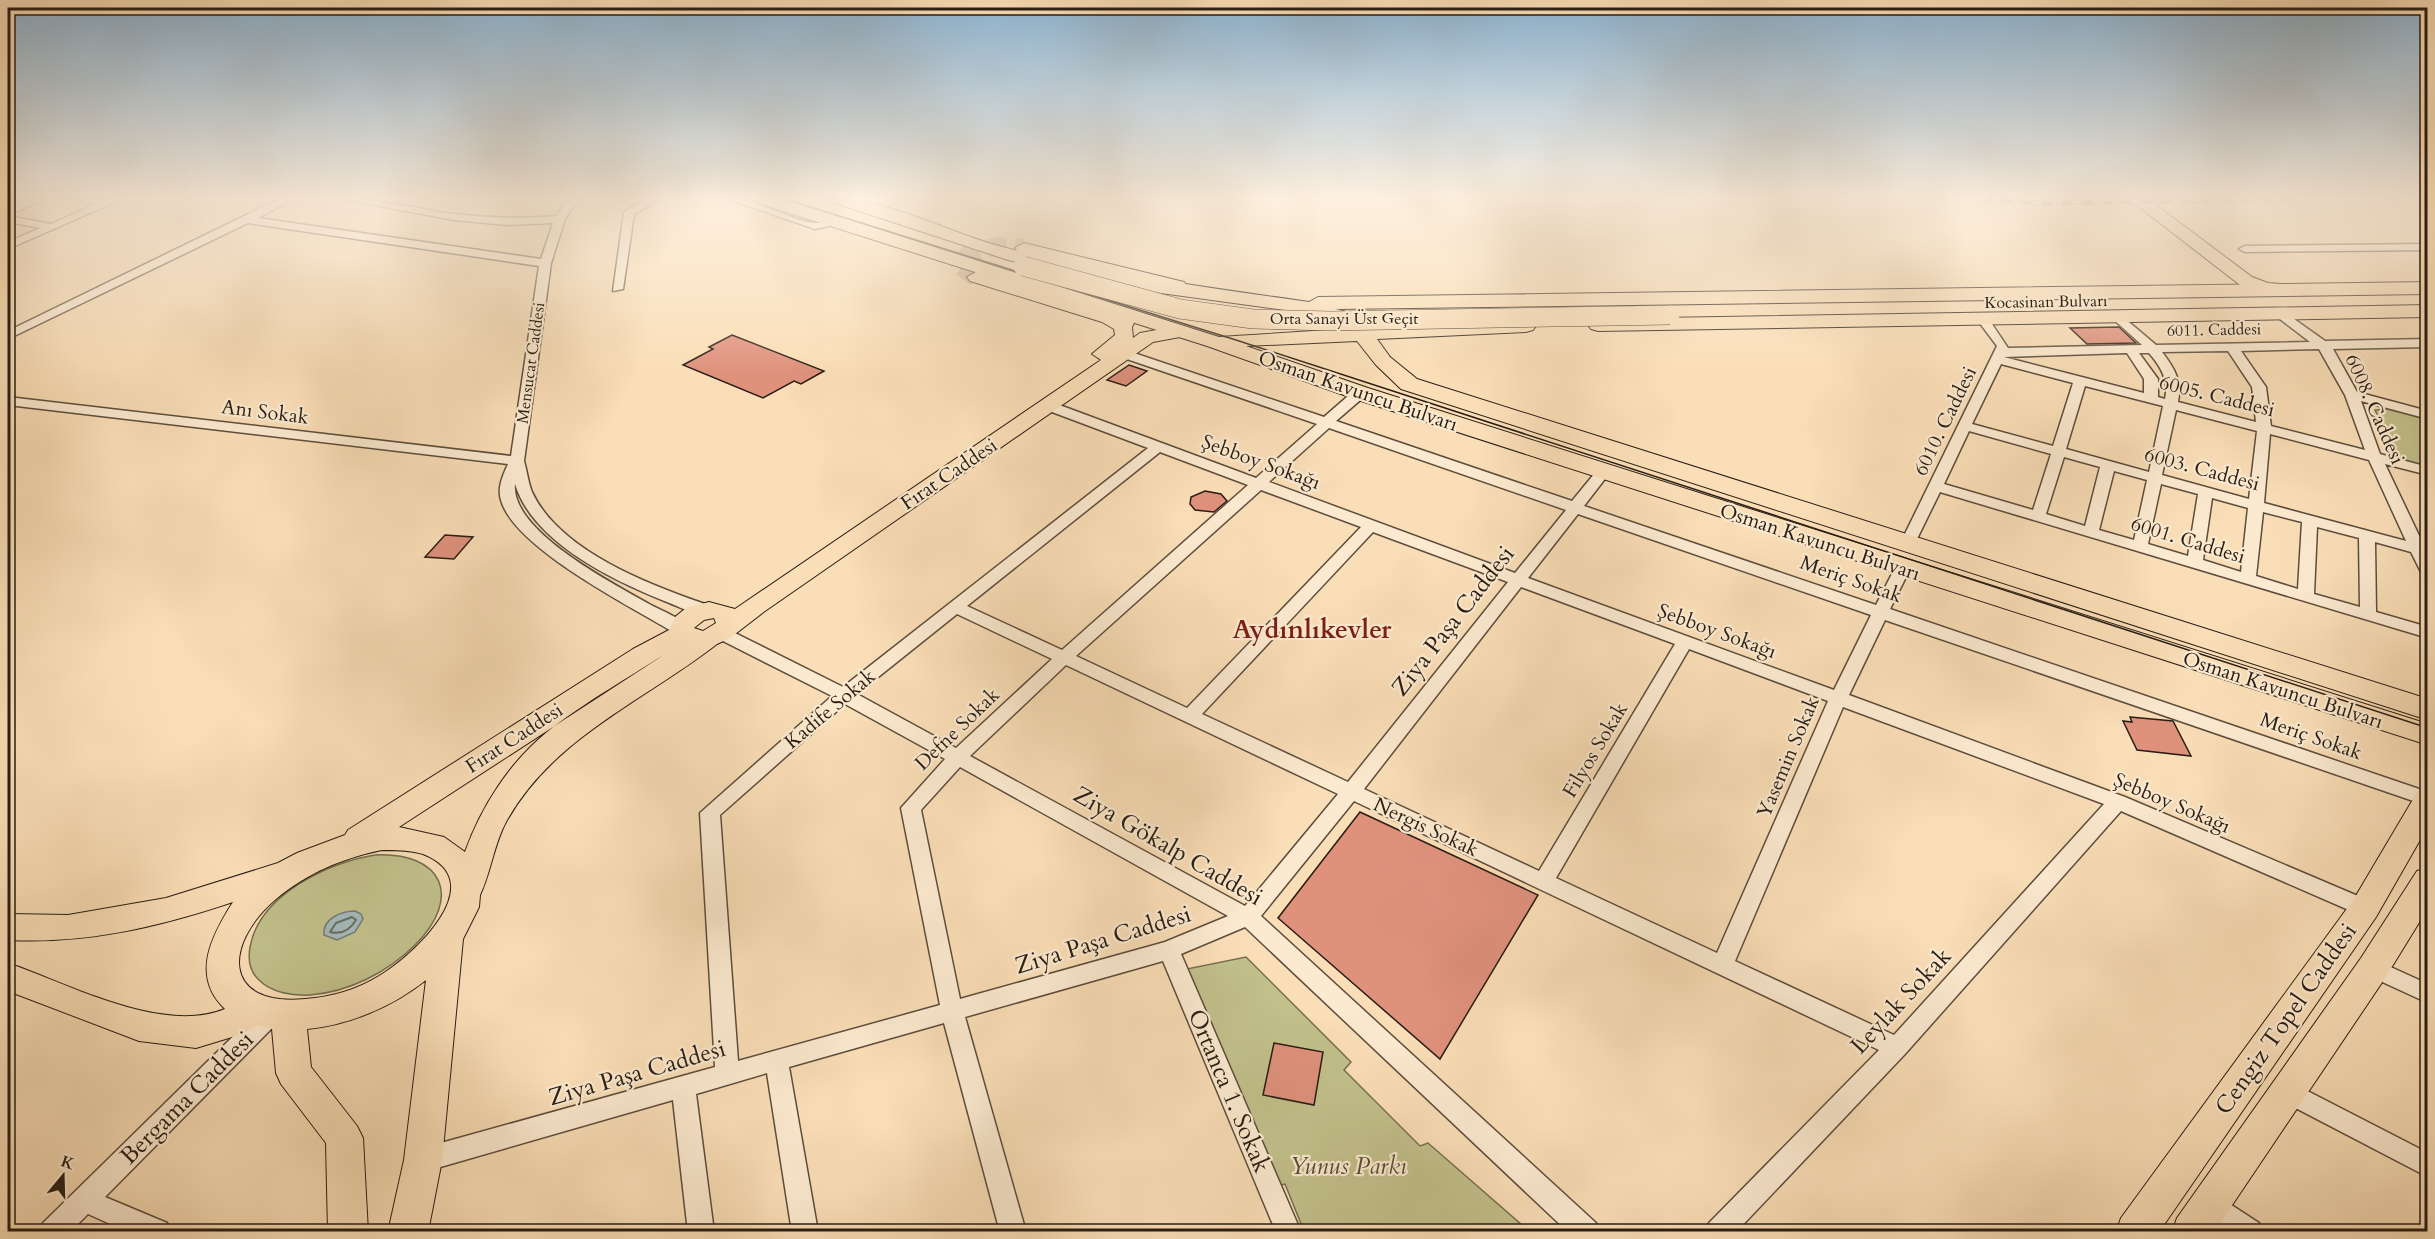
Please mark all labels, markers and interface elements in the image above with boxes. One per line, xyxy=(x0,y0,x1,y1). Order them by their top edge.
street label: Kocasinan Bulvarı xyxy=(1984,290,2108,314)
street label: Mensucat Caddesi xyxy=(512,300,550,425)
street label: Orta Sanayi Üst Geçit xyxy=(1270,308,1418,330)
street label: 6011. Caddesi xyxy=(2167,318,2262,342)
street label: Osman Kavuncu Bulvarı xyxy=(1255,344,1462,438)
street label: 6008. Caddesi xyxy=(2339,350,2411,469)
street label: 6010. Caddesi xyxy=(1907,362,1983,480)
street label: 6005. Caddesi xyxy=(2156,369,2278,423)
street label: Anı Sokak xyxy=(220,393,310,431)
street label: Şebboy Sokağı xyxy=(1198,428,1324,496)
street label: Fırat Caddesi xyxy=(895,431,1003,516)
street label: 6003. Caddesi xyxy=(2141,441,2263,497)
street label: Osman Kavuncu Bulvarı xyxy=(1716,497,1924,587)
street label: 6001. Caddesi xyxy=(2128,510,2249,570)
street label: Ziya Paşa Caddesi xyxy=(1384,539,1522,703)
street label: Meriç Sokak xyxy=(1796,549,1906,609)
street label: Şebboy Sokağı xyxy=(1654,597,1780,665)
district label: Aydınlıkevler xyxy=(1233,612,1392,647)
street label: Osman Kavuncu Bulvarı xyxy=(2179,645,2387,735)
street label: Kadife Sokak xyxy=(779,663,881,755)
street label: Defne Sokak xyxy=(909,682,1005,776)
street label: Yasemin Sokak xyxy=(1750,692,1826,822)
street label: Fırat Caddesi xyxy=(460,696,568,780)
street label: Filyos Sokak xyxy=(1556,697,1634,803)
street label: Meriç Sokak xyxy=(2256,706,2366,766)
street label: Şebboy Sokağı xyxy=(2110,766,2235,840)
street label: Ziya Gökalp Caddesi xyxy=(1067,778,1269,914)
street label: Nergis Sokak xyxy=(1369,791,1483,863)
street label: Ziya Paşa Caddesi xyxy=(1011,897,1195,982)
street label: Cengiz Topel Caddesi xyxy=(2207,916,2365,1121)
street label: Leylak Sokak xyxy=(1843,940,1959,1062)
street label: Ortanca 1. Sokak xyxy=(1180,1004,1278,1178)
street label: Bergama Caddesi xyxy=(113,1024,261,1172)
street label: Ziya Paşa Caddesi xyxy=(545,1032,730,1114)
north arrow xyxy=(33,1146,93,1206)
text: K xyxy=(58,1150,77,1175)
park label: Yunus Parkı xyxy=(1289,1150,1407,1183)

